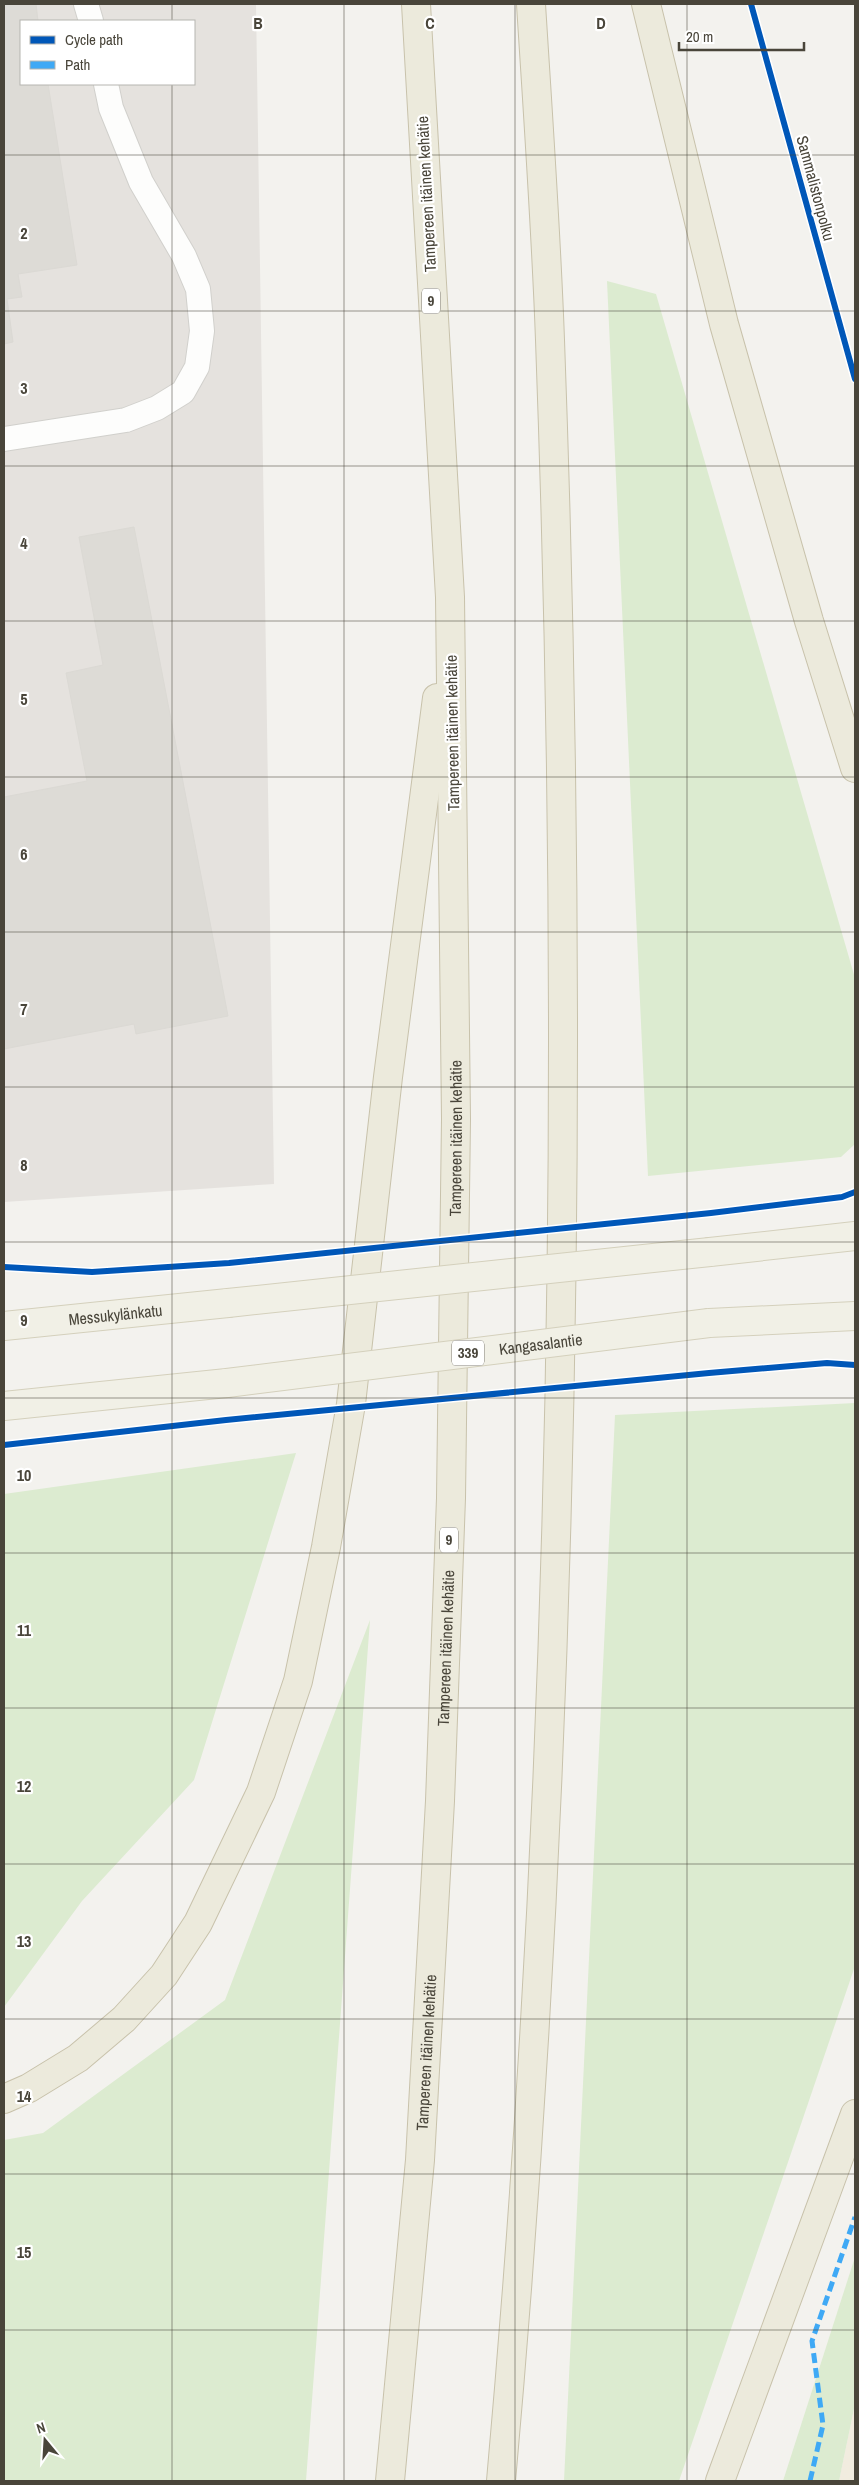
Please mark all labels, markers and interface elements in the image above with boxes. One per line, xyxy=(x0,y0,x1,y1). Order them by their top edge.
text: B xyxy=(253,12,263,34)
text: C xyxy=(425,12,435,34)
text: D xyxy=(596,12,606,34)
legend xyxy=(20,20,195,85)
scale bar xyxy=(679,20,804,52)
text: 20 m xyxy=(686,26,713,47)
text: Cycle path xyxy=(65,29,123,50)
text: Path xyxy=(65,54,90,75)
street label: Tampereen itäinen kehätie xyxy=(411,115,441,273)
street label: Sammalistonpolku xyxy=(791,133,841,243)
text: 2 xyxy=(20,222,28,244)
road number: 9 xyxy=(422,288,440,314)
text: 3 xyxy=(20,377,28,399)
text: 4 xyxy=(20,532,28,554)
street label: Tampereen itäinen kehätie xyxy=(440,655,464,811)
text: 5 xyxy=(20,688,28,710)
text: 6 xyxy=(20,843,28,865)
text: 7 xyxy=(20,998,28,1020)
street label: Tampereen itäinen kehätie xyxy=(444,1060,467,1217)
text: 8 xyxy=(20,1154,28,1176)
street label: Messukylänkatu xyxy=(67,1299,163,1330)
text: 9 xyxy=(20,1309,28,1331)
street label: Kangasalantie xyxy=(498,1328,584,1360)
road number: 339 xyxy=(452,1340,484,1366)
text: 10 xyxy=(17,1464,31,1486)
road number: 9 xyxy=(440,1528,458,1552)
street label: Tampereen itäinen kehätie xyxy=(432,1569,459,1727)
text: 11 xyxy=(17,1619,32,1641)
text: 12 xyxy=(17,1775,31,1797)
text: 13 xyxy=(17,1930,31,1952)
street label: Tampereen itäinen kehätie xyxy=(411,1974,441,2131)
text: 14 xyxy=(17,2085,32,2107)
text: 15 xyxy=(17,2241,31,2263)
north arrow xyxy=(20,2415,70,2465)
text: N xyxy=(34,2418,48,2437)

